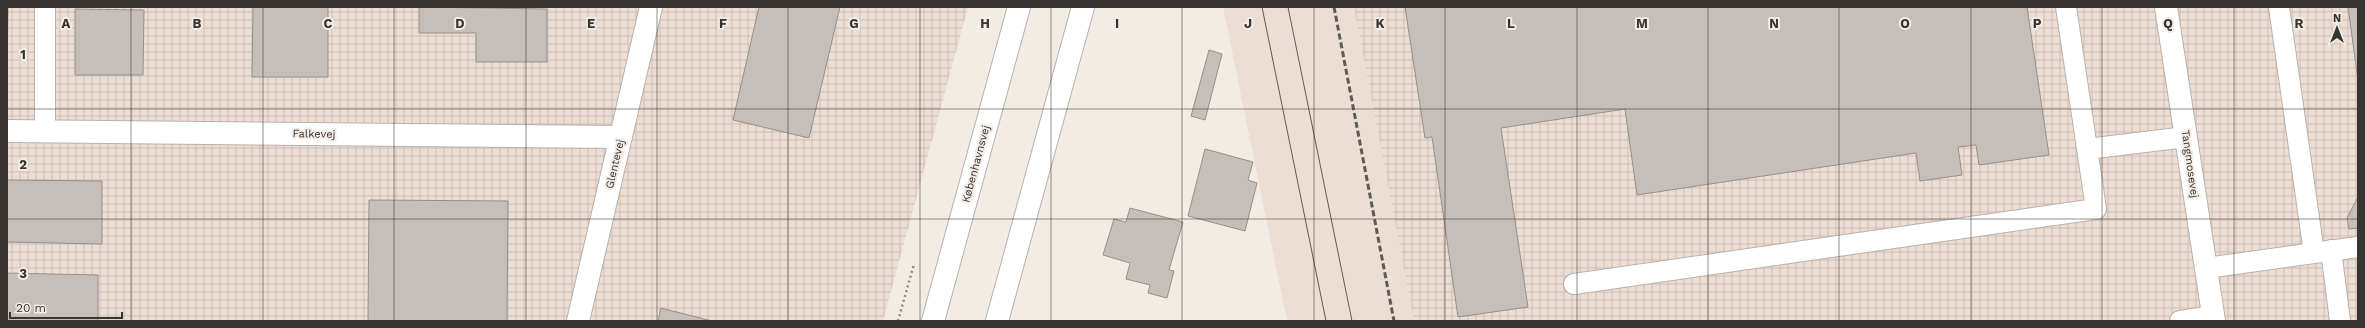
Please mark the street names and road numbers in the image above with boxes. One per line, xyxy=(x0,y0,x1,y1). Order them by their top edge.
street label: Københavnsvej xyxy=(959,124,993,204)
street label: Falkevej xyxy=(292,127,336,141)
street label: Tangmosevej xyxy=(2179,129,2201,199)
street label: Glentevej xyxy=(603,138,627,190)

